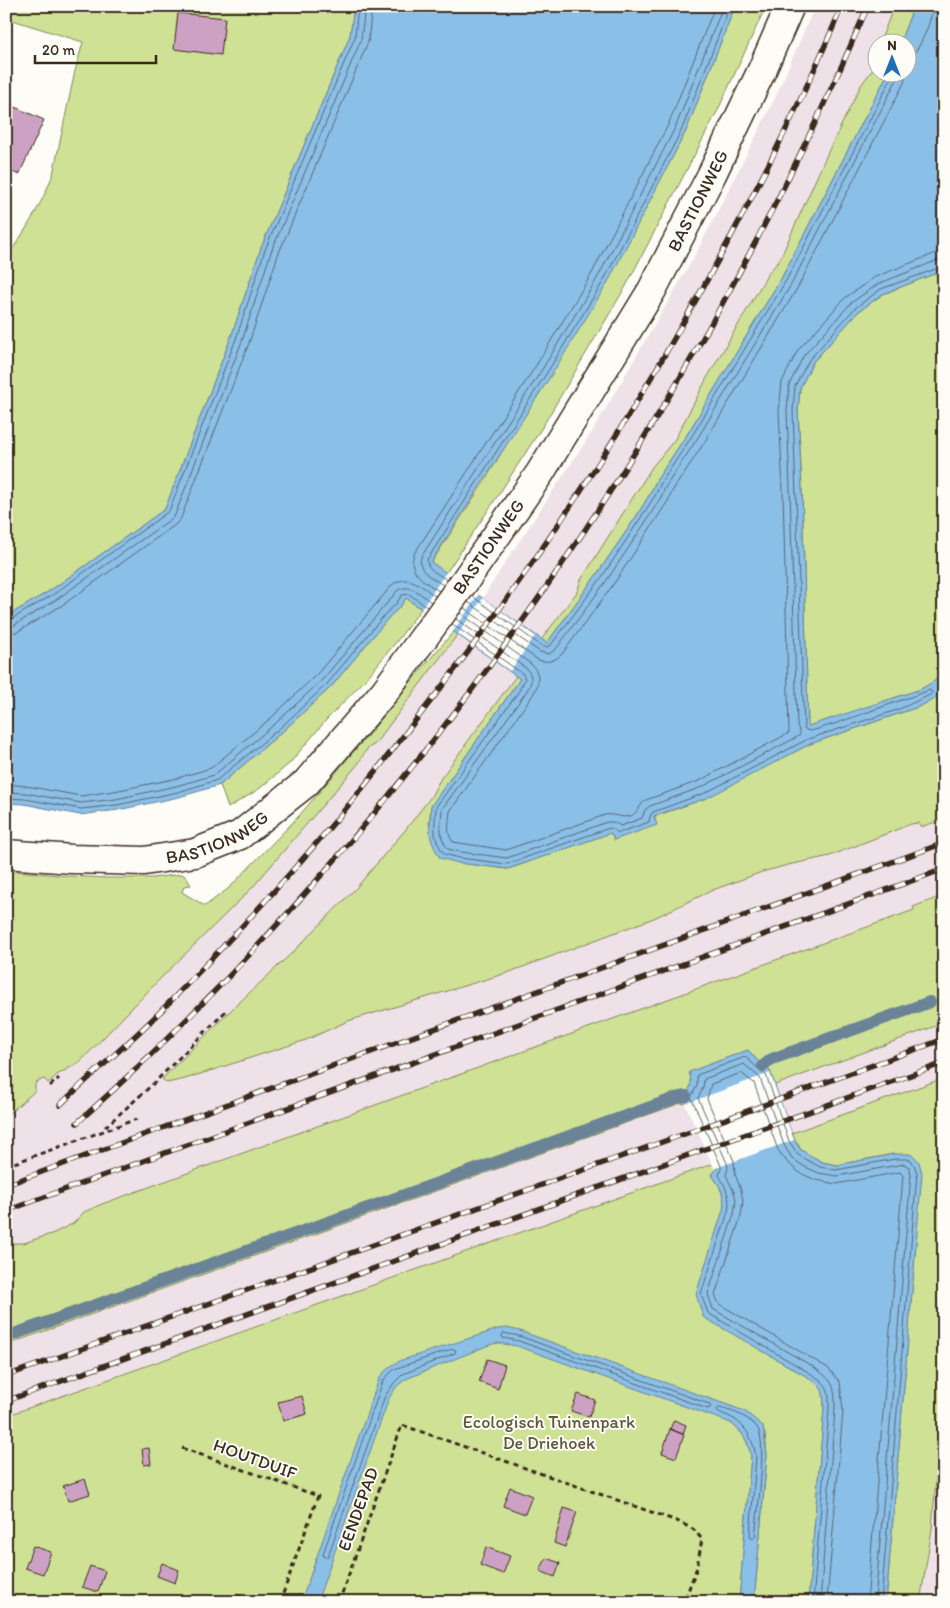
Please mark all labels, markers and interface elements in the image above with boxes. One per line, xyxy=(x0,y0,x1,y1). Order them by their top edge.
scale bar xyxy=(35,32,156,64)
north arrow xyxy=(868,32,918,82)
text: N xyxy=(887,37,897,54)
text: 20 m xyxy=(42,41,76,59)
street label: BASTIONWEG xyxy=(663,147,733,255)
street label: BASTIONWEG xyxy=(448,495,529,599)
street label: BASTIONWEG xyxy=(164,806,273,868)
park label: Ecologisch Tuinenpark De Driehoek xyxy=(463,1411,635,1454)
street label: HOUTDUIF xyxy=(210,1434,301,1485)
street label: EENDEPAD xyxy=(333,1464,383,1554)

